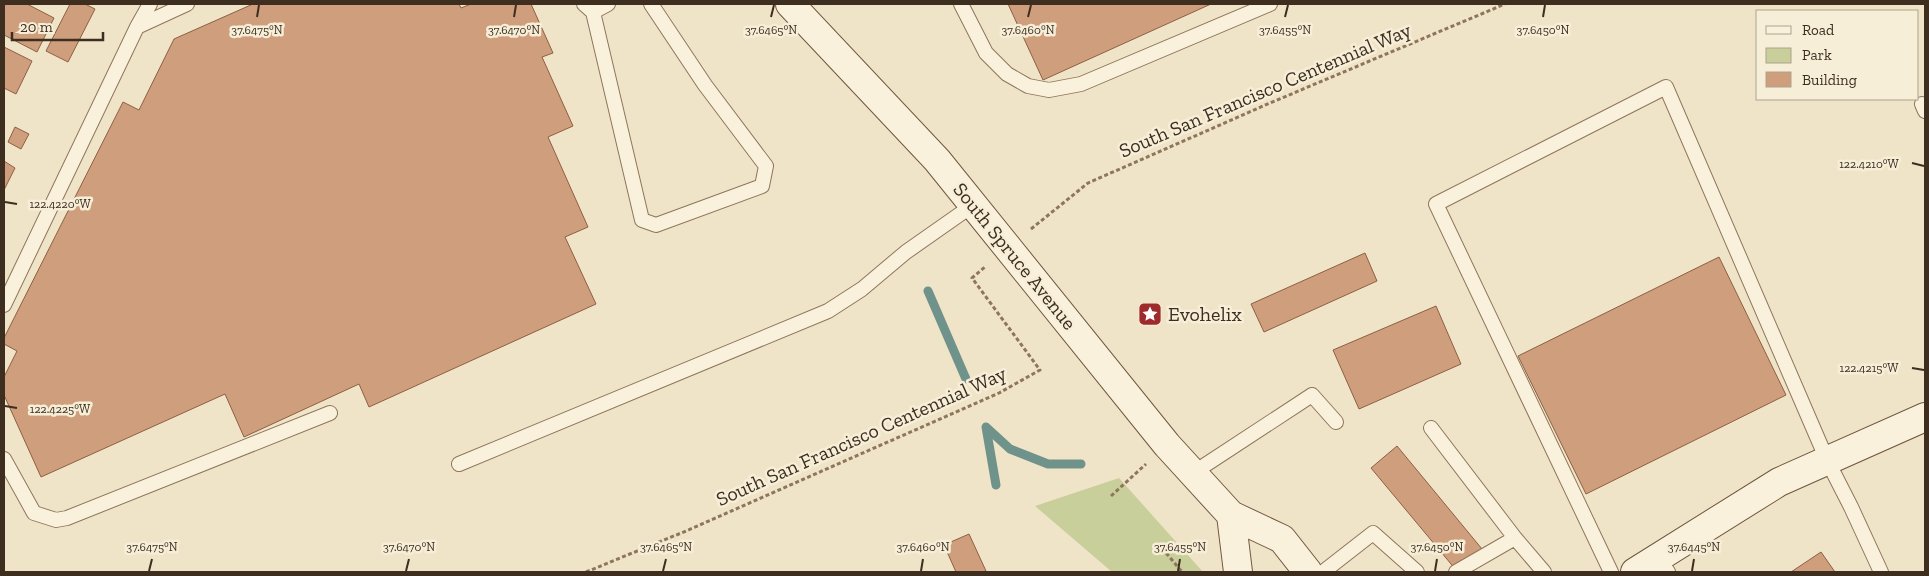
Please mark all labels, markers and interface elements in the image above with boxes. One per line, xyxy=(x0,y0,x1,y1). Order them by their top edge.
scale bar xyxy=(12,10,104,42)
legend xyxy=(1756,10,1919,100)
street label: South San Francisco Centennial Way xyxy=(1115,17,1415,163)
text: 20 m xyxy=(20,18,53,36)
text: Road xyxy=(1802,21,1835,39)
text: 37.6475°N xyxy=(231,23,283,37)
text: 37.6470°N xyxy=(488,23,540,37)
text: 37.6465°N xyxy=(745,23,797,37)
text: 37.6460°N xyxy=(1001,23,1055,37)
text: 37.6455°N xyxy=(1259,23,1311,37)
text: 37.6450°N xyxy=(1517,23,1570,37)
text: Park xyxy=(1802,46,1832,64)
text: Building xyxy=(1802,71,1857,89)
text: 122.4210°W xyxy=(1839,157,1900,171)
street label: South Spruce Avenue xyxy=(948,178,1082,334)
text: 122.4220°W xyxy=(29,197,91,211)
place icon: Evohelix xyxy=(1137,301,1163,327)
place label: Evohelix xyxy=(1168,302,1242,326)
street label: South San Francisco Centennial Way xyxy=(712,361,1010,511)
text: 122.4215°W xyxy=(1840,361,1899,375)
text: 122.4225°W xyxy=(30,402,91,416)
text: 37.6475°N xyxy=(126,540,178,554)
text: 37.6470°N xyxy=(383,540,435,554)
text: 37.6465°N xyxy=(640,540,692,554)
text: 37.6460°N xyxy=(896,540,950,554)
text: 37.6455°N xyxy=(1154,540,1206,554)
text: 37.6450°N xyxy=(1411,540,1464,554)
text: 37.6445°N xyxy=(1668,540,1720,554)

